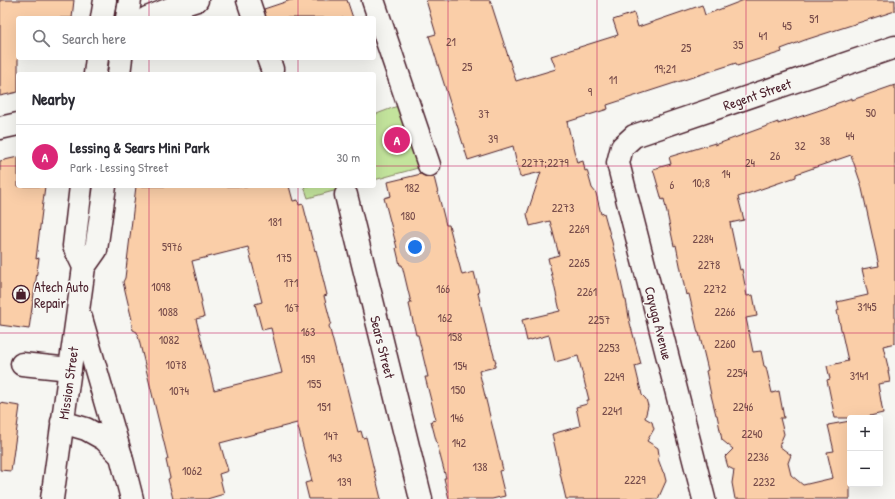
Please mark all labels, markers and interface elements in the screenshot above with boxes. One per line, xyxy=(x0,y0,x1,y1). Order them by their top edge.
house number: 51 xyxy=(809,10,819,27)
search box xyxy=(16,16,376,60)
house number: 45 xyxy=(782,17,792,34)
icon: search xyxy=(30,27,52,49)
house number: 41 xyxy=(759,27,767,44)
text: Search here xyxy=(62,28,126,49)
house number: 21 xyxy=(446,33,456,50)
house number: 35 xyxy=(733,36,743,53)
house number: 25 xyxy=(681,39,691,56)
house number: 25 xyxy=(462,58,472,75)
house number: 19;21 xyxy=(654,60,676,77)
house number: 11 xyxy=(609,71,617,88)
street label: Regent Street xyxy=(720,73,794,115)
house number: 9 xyxy=(588,83,593,100)
text: Nearby xyxy=(32,87,75,110)
house number: 50 xyxy=(866,104,876,121)
house number: 37 xyxy=(478,105,490,122)
pin: A xyxy=(384,125,410,155)
house number: 44 xyxy=(845,127,855,144)
house number: 39 xyxy=(488,130,498,147)
house number: 38 xyxy=(820,132,830,149)
text: Lessing & Sears Mini Park xyxy=(70,137,209,158)
house number: 32 xyxy=(795,137,806,154)
house number: 26 xyxy=(770,147,780,164)
text: A xyxy=(42,148,48,166)
text: 30 m xyxy=(337,148,360,166)
house number: 2277;2279 xyxy=(521,154,569,171)
house number: 24 xyxy=(745,154,756,171)
text: Park · Lessing Street xyxy=(70,158,168,176)
house number: 14 xyxy=(722,165,731,182)
house number: 10;8 xyxy=(692,174,710,191)
house number: 6 xyxy=(670,176,675,193)
house number: 182 xyxy=(404,179,420,196)
house number: 2273 xyxy=(552,199,574,216)
house number: 180 xyxy=(401,207,415,224)
house number: 181 xyxy=(268,213,282,230)
house number: 2269 xyxy=(569,220,590,237)
house number: 2284 xyxy=(693,230,714,247)
your location xyxy=(405,237,425,257)
house number: 5976 xyxy=(162,238,182,255)
house number: 175 xyxy=(276,249,292,266)
house number: 2265 xyxy=(568,254,590,271)
house number: 2278 xyxy=(698,256,720,273)
house number: 171 xyxy=(284,274,298,291)
place label: Atech Auto Repair xyxy=(34,277,89,313)
house number: 1098 xyxy=(151,278,171,295)
house number: 166 xyxy=(436,280,450,297)
house number: 2272 xyxy=(704,280,727,297)
house number: 2261 xyxy=(577,283,597,300)
shop icon: Atech Auto Repair xyxy=(11,284,31,304)
street label: Cayuga Avenue xyxy=(640,284,677,362)
house number: 3145 xyxy=(857,298,877,315)
house number: 167 xyxy=(284,299,300,316)
house number: 1088 xyxy=(158,303,178,320)
house number: 2266 xyxy=(715,303,736,320)
house number: 162 xyxy=(438,309,453,326)
house number: 2257 xyxy=(588,311,610,328)
street label: Sears Street xyxy=(366,314,400,381)
house number: 163 xyxy=(301,323,315,340)
house number: 158 xyxy=(448,328,462,345)
house number: 1082 xyxy=(159,331,180,348)
house number: 2260 xyxy=(714,335,736,352)
house number: 2253 xyxy=(598,339,620,356)
street label: Mission Street xyxy=(54,345,83,421)
house number: 159 xyxy=(301,350,316,367)
house number: 1078 xyxy=(166,356,186,373)
house number: 154 xyxy=(453,357,467,374)
house number: 2254 xyxy=(727,364,748,381)
house number: 3141 xyxy=(850,367,868,384)
house number: 2249 xyxy=(604,368,625,385)
house number: 155 xyxy=(307,375,321,392)
house number: 150 xyxy=(451,381,465,398)
house number: 1074 xyxy=(169,382,190,399)
house number: 151 xyxy=(317,398,331,415)
house number: 2246 xyxy=(733,398,753,415)
house number: 2241 xyxy=(602,402,622,419)
house number: 146 xyxy=(450,409,464,426)
map controls xyxy=(847,415,883,487)
button: + xyxy=(847,415,883,451)
house number: 2240 xyxy=(741,425,763,442)
house number: 147 xyxy=(324,427,338,444)
house number: 142 xyxy=(452,434,467,451)
house number: 2236 xyxy=(747,448,769,465)
house number: 143 xyxy=(328,449,342,466)
button: − xyxy=(847,451,883,487)
house number: 138 xyxy=(473,458,487,475)
house number: 1062 xyxy=(182,462,202,479)
house number: 2229 xyxy=(624,471,646,488)
house number: 139 xyxy=(337,473,352,490)
house number: 2232 xyxy=(753,473,775,490)

